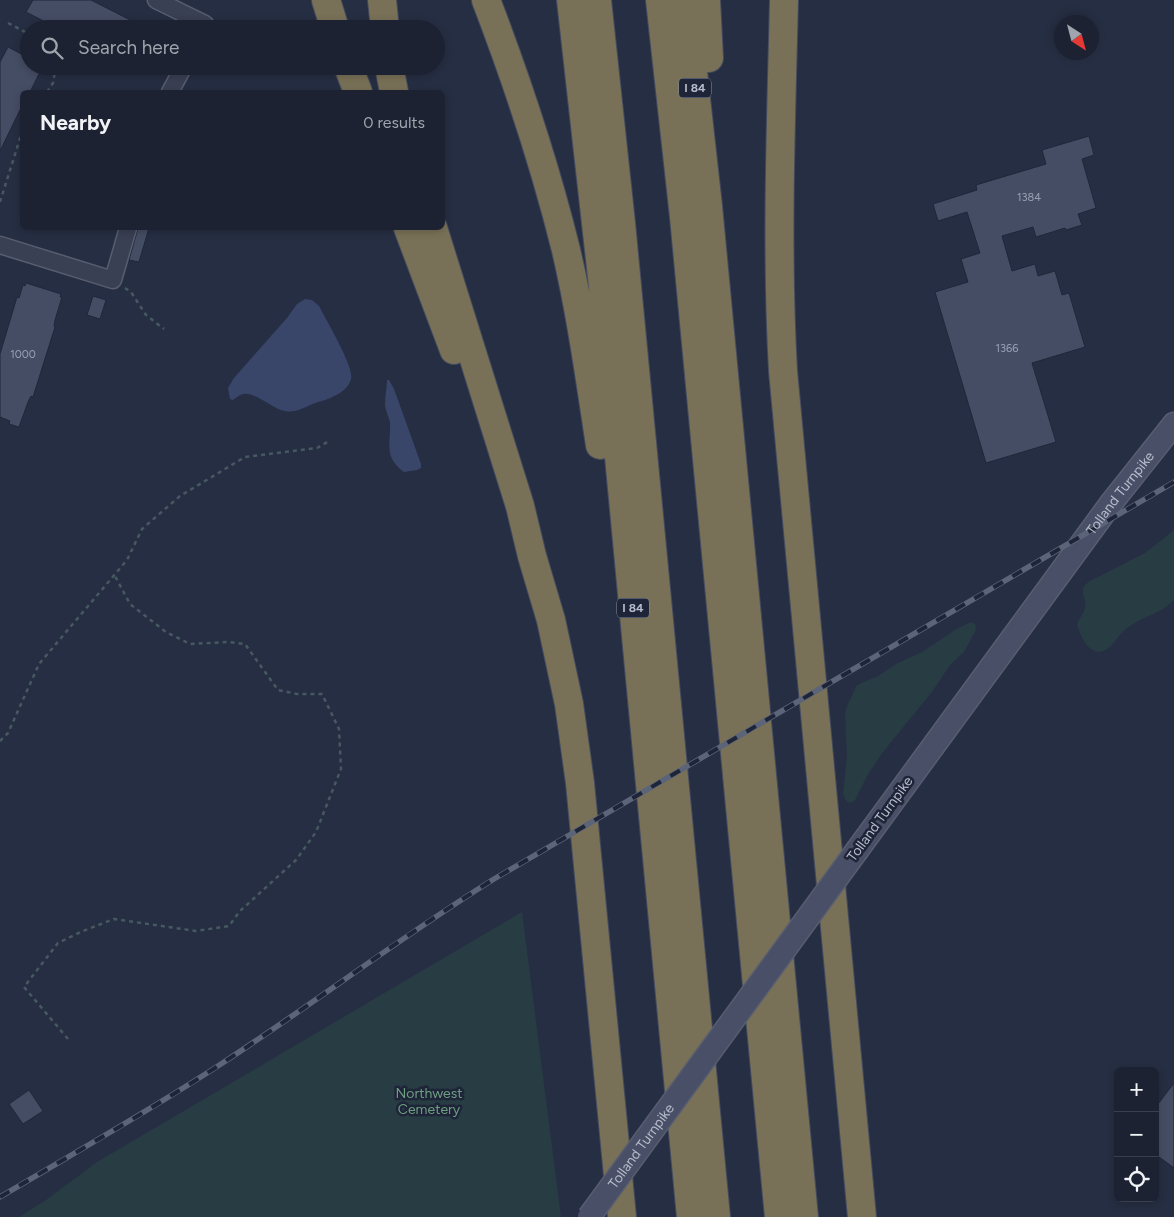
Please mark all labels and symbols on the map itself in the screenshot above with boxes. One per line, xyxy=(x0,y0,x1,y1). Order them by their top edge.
north arrow xyxy=(1054,15,1099,60)
road number: I 84 xyxy=(679,78,711,98)
house number: 1384 xyxy=(1017,191,1041,204)
house number: 1366 xyxy=(996,342,1018,355)
house number: 1000 xyxy=(10,348,36,361)
street label: Tolland Turnpike xyxy=(1082,448,1158,538)
road number: I 84 xyxy=(617,598,649,618)
street label: Tolland Turnpike xyxy=(843,773,917,865)
park label: Northwest Cemetery xyxy=(396,1085,462,1118)
street label: Tolland Turnpike xyxy=(604,1100,678,1192)

